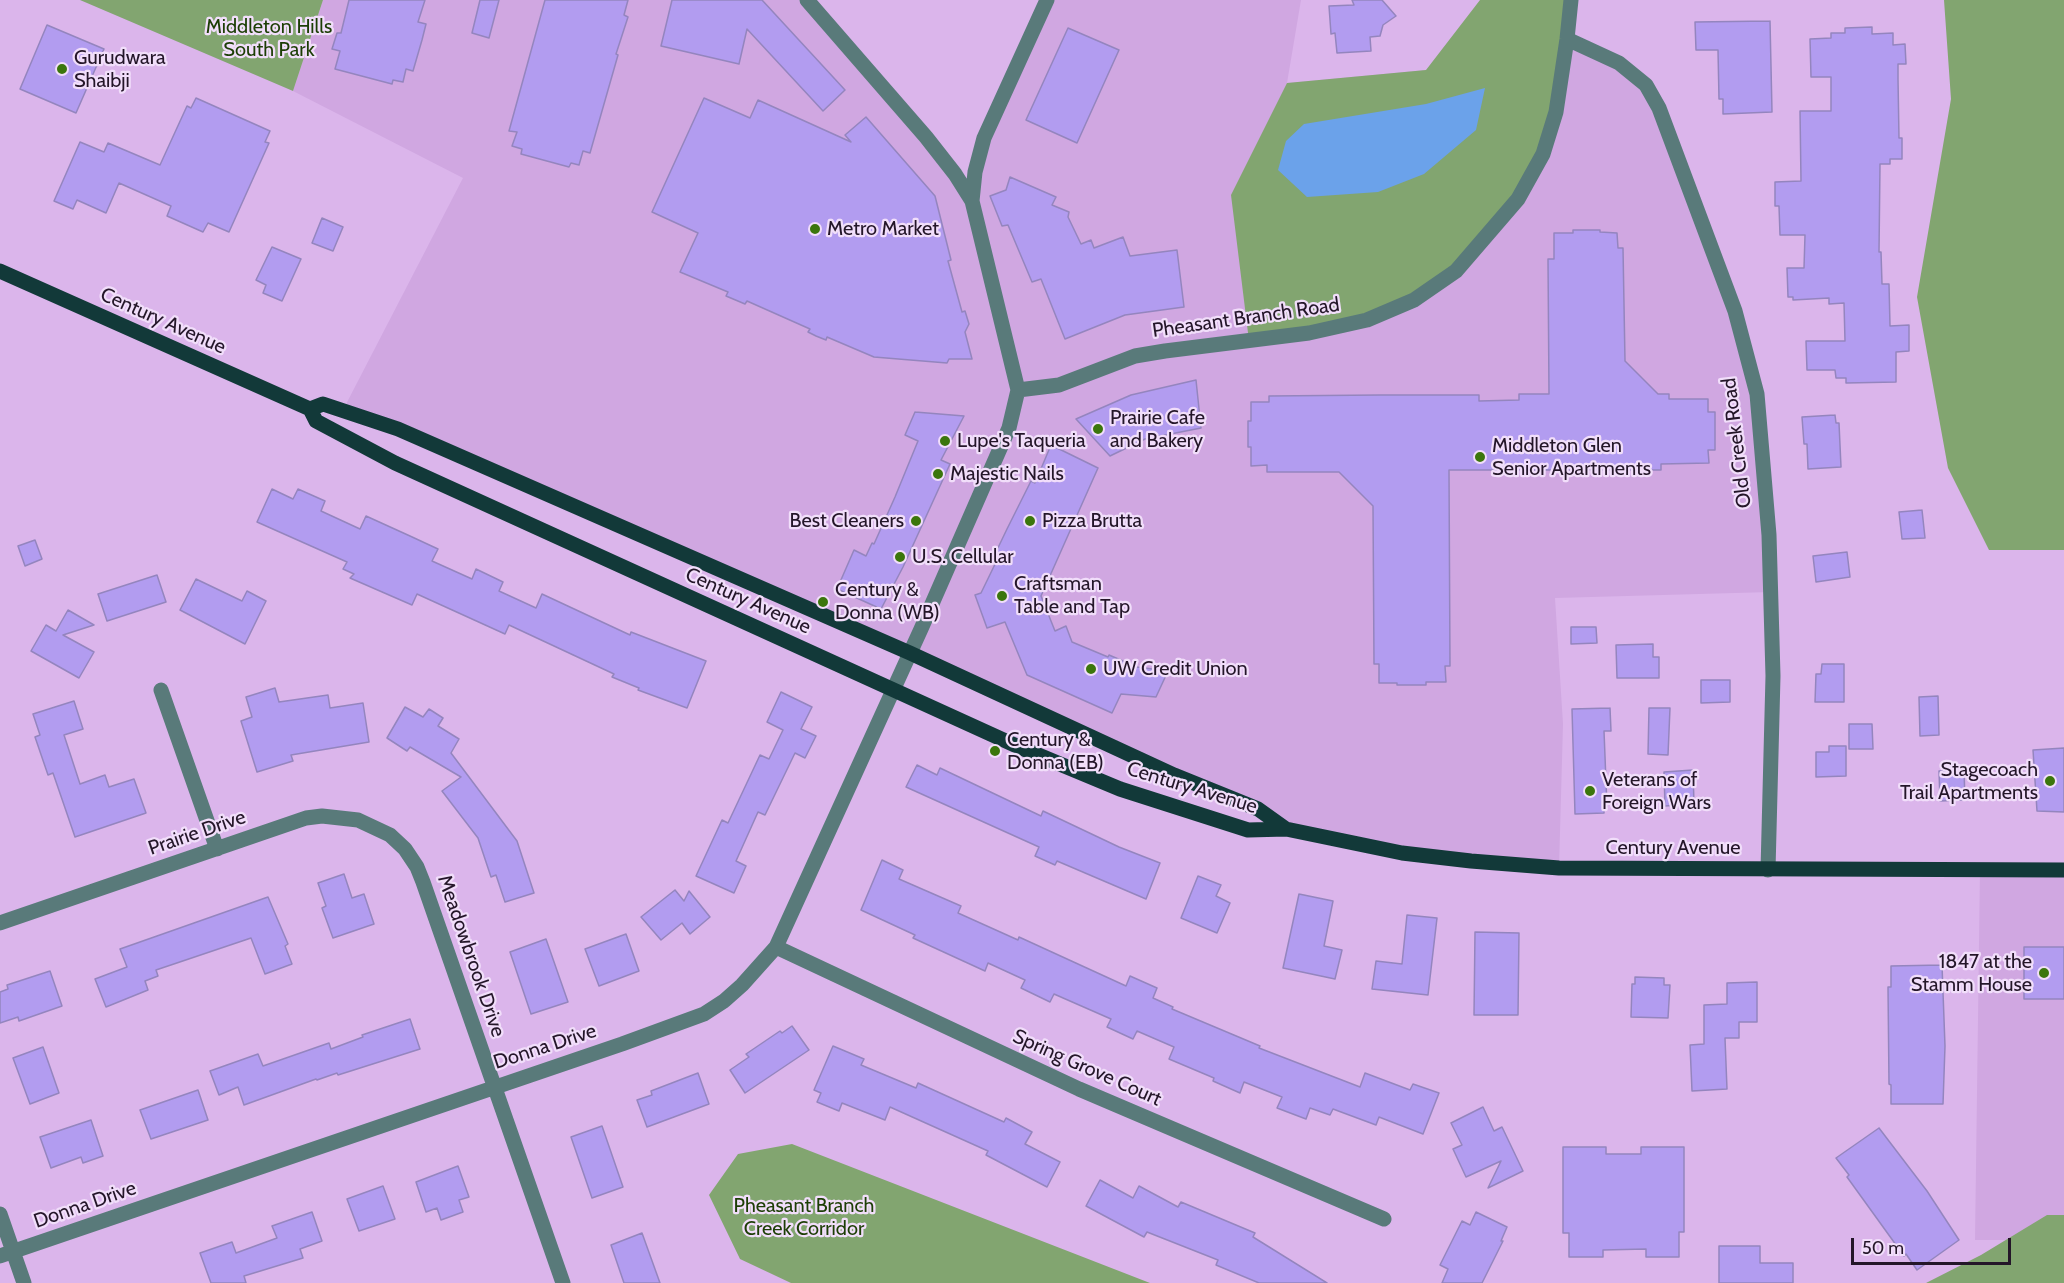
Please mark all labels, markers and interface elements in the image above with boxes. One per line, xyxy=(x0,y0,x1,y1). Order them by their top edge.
park label: Middleton Hills South Park xyxy=(206,15,332,62)
place label: Gurudwara Shaibji xyxy=(74,46,165,93)
marker: Gurudwara Shaibji xyxy=(55,62,69,76)
place label: Metro Market xyxy=(827,217,939,241)
marker: Metro Market xyxy=(808,222,822,236)
street label: Century Avenue xyxy=(97,283,229,359)
street label: Pheasant Branch Road xyxy=(1151,293,1341,343)
street label: Old Creek Road xyxy=(1717,376,1757,510)
place label: Prairie Cafe and Bakery xyxy=(1110,406,1205,453)
marker: Prairie Cafe and Bakery xyxy=(1091,422,1105,436)
place label: Lupe's Taqueria xyxy=(957,429,1085,453)
marker: Lupe's Taqueria xyxy=(938,434,952,448)
place label: Middleton Glen Senior Apartments xyxy=(1492,434,1651,481)
marker: Middleton Glen Senior Apartments xyxy=(1473,450,1487,464)
place label: Majestic Nails xyxy=(950,462,1064,486)
marker: Majestic Nails xyxy=(931,467,945,481)
place label: Best Cleaners xyxy=(790,509,904,533)
place label: Pizza Brutta xyxy=(1042,509,1142,533)
marker: Best Cleaners xyxy=(909,514,923,528)
marker: Pizza Brutta xyxy=(1023,514,1037,528)
place label: U.S. Cellular xyxy=(912,545,1014,569)
marker: U.S. Cellular xyxy=(893,550,907,564)
street label: Century Avenue xyxy=(682,563,814,639)
place label: Craftsman Table and Tap xyxy=(1014,572,1130,619)
place label: Century & Donna (WB) xyxy=(835,578,940,625)
marker: Craftsman Table and Tap xyxy=(995,589,1009,603)
marker: Century & Donna (WB) xyxy=(816,595,830,609)
place label: UW Credit Union xyxy=(1103,657,1248,681)
marker: UW Credit Union xyxy=(1084,662,1098,676)
place label: Century & Donna (EB) xyxy=(1007,728,1104,775)
marker: Century & Donna (EB) xyxy=(988,744,1002,758)
street label: Century Avenue xyxy=(1124,757,1260,819)
place label: Stagecoach Trail Apartments xyxy=(1900,758,2038,805)
place label: Veterans of Foreign Wars xyxy=(1602,768,1711,815)
marker: Stagecoach Trail Apartments xyxy=(2043,774,2057,788)
marker: Veterans of Foreign Wars xyxy=(1583,784,1597,798)
street label: Prairie Drive xyxy=(145,805,249,861)
street label: Century Avenue xyxy=(1606,836,1740,860)
street label: Meadowbrook Drive xyxy=(432,872,510,1040)
place label: 1847 at the Stamm House xyxy=(1911,950,2032,997)
marker: 1847 at the Stamm House xyxy=(2037,966,2051,980)
street label: Donna Drive xyxy=(491,1019,599,1075)
street label: Spring Grove Court xyxy=(1009,1024,1165,1112)
street label: Donna Drive xyxy=(31,1176,139,1234)
park label: Pheasant Branch Creek Corridor xyxy=(734,1194,874,1241)
scale bar xyxy=(1854,1226,2014,1264)
text: 50 m xyxy=(1862,1237,1904,1259)

